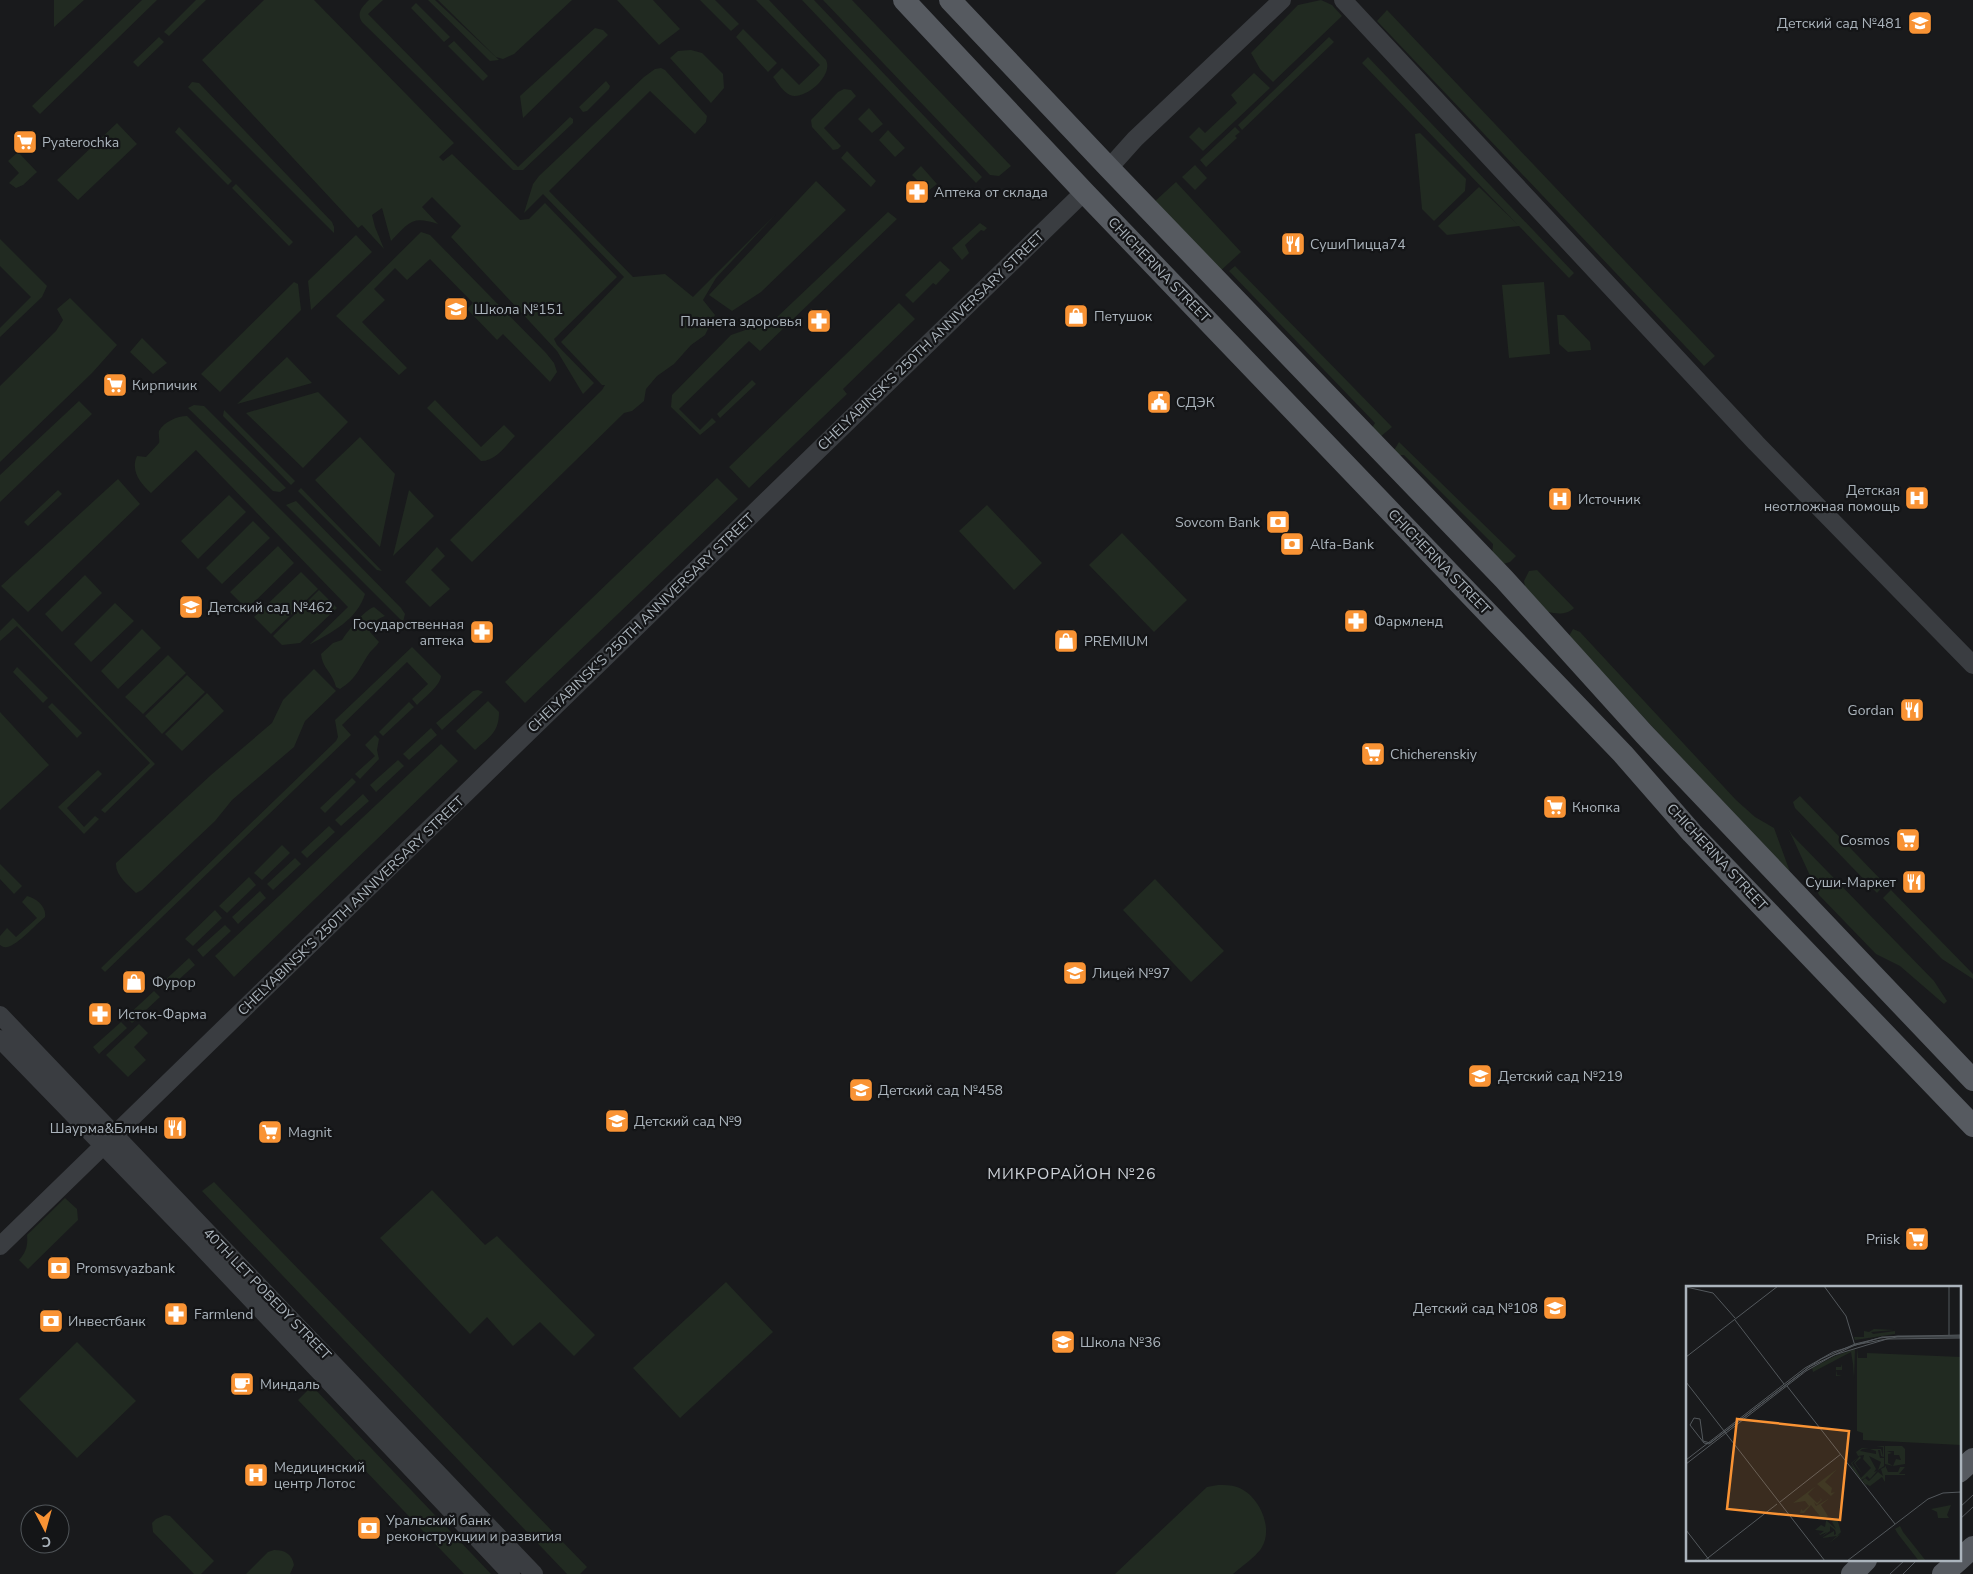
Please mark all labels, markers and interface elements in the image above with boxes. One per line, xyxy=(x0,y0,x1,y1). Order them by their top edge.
school or university icon: Детский сад №481 xyxy=(1907,10,1933,36)
place label: Детский сад №481 xyxy=(1777,14,1902,33)
supermarket icon: Pyaterochka xyxy=(12,129,38,155)
place label: Pyaterochka xyxy=(42,133,119,152)
pharmacy icon: Аптека от склада xyxy=(904,179,930,205)
place label: Аптека от склада xyxy=(934,183,1048,202)
street label: CHICHERINA STREET xyxy=(1104,213,1215,327)
street label: CHELYABINSK'S 250TH ANNIVERSARY STREET xyxy=(814,227,1049,455)
restaurant icon: СушиПицца74 xyxy=(1280,231,1306,257)
place label: СушиПицца74 xyxy=(1310,235,1406,254)
school or university icon: Школа №151 xyxy=(443,296,469,322)
place label: Школа №151 xyxy=(474,300,563,319)
shop icon: Петушок xyxy=(1063,303,1089,329)
place label: Петушок xyxy=(1094,307,1153,326)
pharmacy icon: Планета здоровья xyxy=(806,308,832,334)
place label: Планета здоровья xyxy=(680,312,802,331)
supermarket icon: Кирпичик xyxy=(102,372,128,398)
place label: Кирпичик xyxy=(132,376,198,395)
public building icon: СДЭК xyxy=(1146,389,1172,415)
place label: СДЭК xyxy=(1176,393,1215,412)
place label: Детская неотложная помощь xyxy=(1764,481,1900,516)
hospital icon: Детская неотложная помощь xyxy=(1904,485,1930,511)
hospital icon: Источник xyxy=(1547,486,1573,512)
place label: Источник xyxy=(1578,490,1641,509)
street label: CHICHERINA STREET xyxy=(1384,505,1495,619)
street label: CHELYABINSK'S 250TH ANNIVERSARY STREET xyxy=(524,509,759,737)
bank icon: Sovcom Bank xyxy=(1265,509,1291,535)
place label: Sovcom Bank xyxy=(1175,513,1261,532)
bank icon: Alfa-Bank xyxy=(1279,531,1305,557)
place label: Alfa-Bank xyxy=(1310,535,1375,554)
school or university icon: Детский сад №462 xyxy=(178,594,204,620)
place label: Детский сад №462 xyxy=(208,598,333,617)
pharmacy icon: Фармленд xyxy=(1343,608,1369,634)
place label: Фармленд xyxy=(1374,612,1443,631)
place label: Государственная аптека xyxy=(353,615,464,650)
pharmacy icon: Государственная аптека xyxy=(469,619,495,645)
shop icon: PREMIUM xyxy=(1053,628,1079,654)
place label: PREMIUM xyxy=(1084,632,1148,651)
restaurant icon: Gordan xyxy=(1899,697,1925,723)
place label: Gordan xyxy=(1848,701,1894,720)
supermarket icon: Chicherenskiy xyxy=(1360,741,1386,767)
place label: Chicherenskiy xyxy=(1390,745,1478,764)
street label: CHELYABINSK'S 250TH ANNIVERSARY STREET xyxy=(234,792,469,1020)
supermarket icon: Кнопка xyxy=(1542,794,1568,820)
place label: Кнопка xyxy=(1572,798,1620,817)
street label: CHICHERINA STREET xyxy=(1662,799,1772,915)
supermarket icon: Cosmos xyxy=(1895,827,1921,853)
place label: Cosmos xyxy=(1840,831,1890,850)
restaurant icon: Суши-Маркет xyxy=(1901,869,1927,895)
place label: Суши-Маркет xyxy=(1805,873,1897,892)
school or university icon: Лицей №97 xyxy=(1062,960,1088,986)
place label: Лицей №97 xyxy=(1092,964,1170,983)
shop icon: Фурор xyxy=(121,969,147,995)
place label: Фурор xyxy=(152,973,196,992)
pharmacy icon: Исток-Фарма xyxy=(87,1001,113,1027)
place label: Исток-Фарма xyxy=(118,1005,207,1024)
school or university icon: Детский сад №219 xyxy=(1467,1063,1493,1089)
place label: Детский сад №219 xyxy=(1498,1067,1623,1086)
school or university icon: Детский сад №458 xyxy=(848,1077,874,1103)
place label: Детский сад №458 xyxy=(878,1081,1003,1100)
school or university icon: Детский сад №9 xyxy=(604,1108,630,1134)
place label: Детский сад №9 xyxy=(634,1112,742,1131)
restaurant icon: Шаурма&Блины xyxy=(162,1115,188,1141)
place label: Шаурма&Блины xyxy=(50,1119,158,1138)
supermarket icon: Magnit xyxy=(257,1119,283,1145)
place label: Magnit xyxy=(288,1123,332,1142)
district label: МИКРОРАЙОН №26 xyxy=(987,1163,1157,1185)
street label: 40TH LET POBEDY STREET xyxy=(199,1224,336,1365)
supermarket icon: Priisk xyxy=(1904,1226,1930,1252)
place label: Priisk xyxy=(1866,1230,1901,1249)
bank icon: Promsvyazbank xyxy=(46,1255,72,1281)
place label: Promsvyazbank xyxy=(76,1259,176,1278)
inset map xyxy=(1686,1286,1960,1562)
school or university icon: Детский сад №108 xyxy=(1542,1295,1568,1321)
place label: Детский сад №108 xyxy=(1413,1299,1538,1318)
pharmacy icon: Farmlend xyxy=(163,1301,189,1327)
place label: Farmlend xyxy=(194,1305,253,1324)
bank icon: Инвестбанк xyxy=(38,1308,64,1334)
place label: Инвестбанк xyxy=(68,1312,146,1331)
school or university icon: Школа №36 xyxy=(1050,1329,1076,1355)
place label: Школа №36 xyxy=(1080,1333,1161,1352)
cafe icon: Миндаль xyxy=(229,1371,255,1397)
place label: Миндаль xyxy=(260,1375,320,1394)
place label: Медицинский центр Лотос xyxy=(274,1458,365,1493)
hospital icon: Медицинский центр Лотос xyxy=(243,1462,269,1488)
north arrow xyxy=(20,1504,70,1554)
place label: Уральский банк реконструкции и развития xyxy=(385,1511,562,1546)
bank icon: Уральский банк реконструкции и развития xyxy=(356,1515,382,1541)
text: С xyxy=(40,1531,52,1551)

